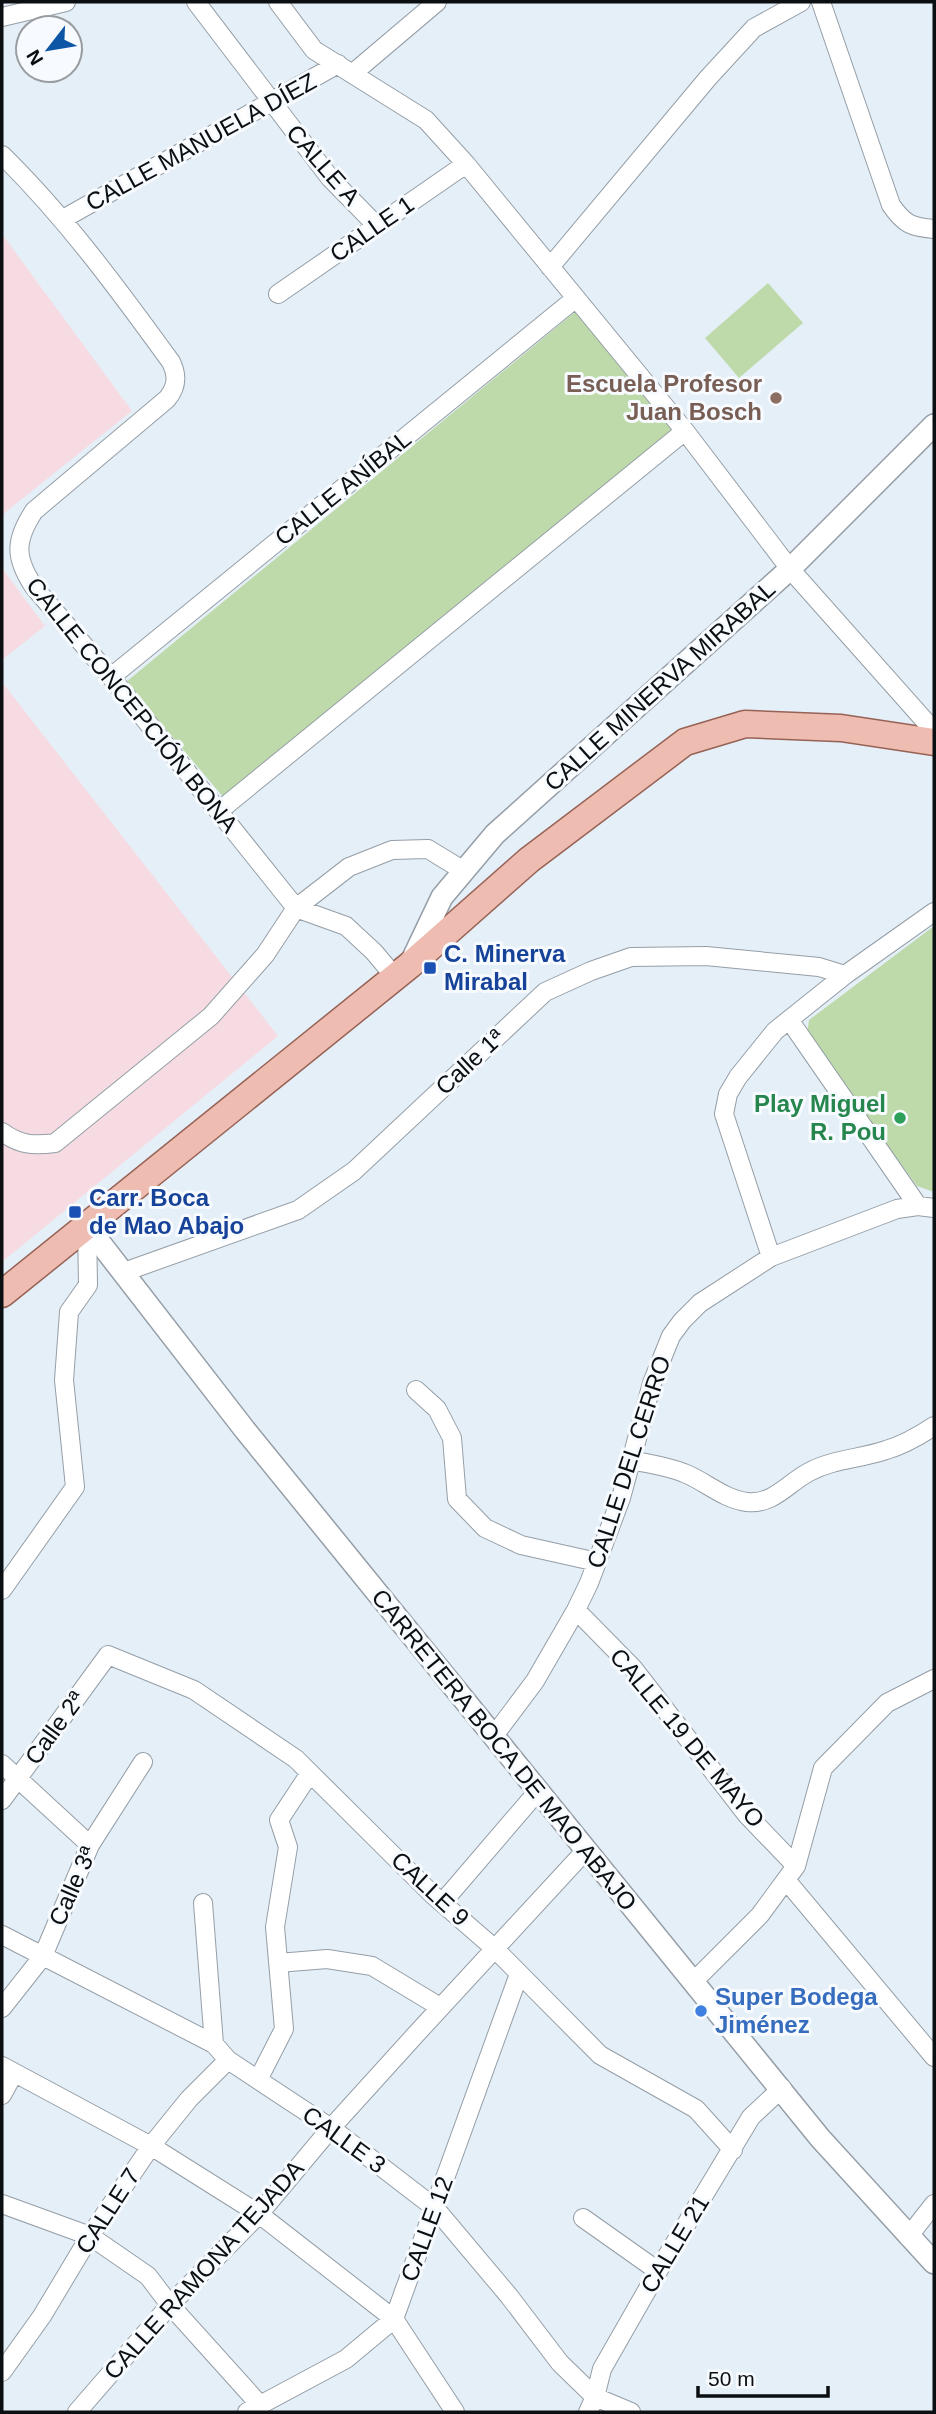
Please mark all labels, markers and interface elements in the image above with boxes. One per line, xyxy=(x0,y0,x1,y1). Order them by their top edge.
north arrow xyxy=(14,14,84,84)
text: N xyxy=(22,46,47,69)
street label: CALLE MANUELA DÍEZ xyxy=(81,67,320,216)
street label: CALLE A xyxy=(281,119,366,210)
street label: CALLE 1 xyxy=(325,190,419,267)
place label: Escuela Profesor Juan Bosch xyxy=(566,370,762,425)
marker: Escuela Profesor Juan Bosch xyxy=(768,390,784,406)
street label: CALLE ANÍBAL xyxy=(269,425,416,551)
street label: CALLE CONCEPCIÓN BONA xyxy=(21,572,244,838)
street label: CALLE MINERVA MIRABAL xyxy=(539,575,780,796)
place label: C. Minerva Mirabal xyxy=(444,940,566,995)
marker: C. Minerva Mirabal xyxy=(422,960,438,976)
street label: Calle 1ª xyxy=(430,1023,510,1100)
place label: Play Miguel R. Pou xyxy=(754,1090,886,1145)
marker: Play Miguel R. Pou xyxy=(892,1110,908,1126)
place label: Carr. Boca de Mao Abajo xyxy=(89,1184,244,1239)
marker: Carr. Boca de Mao Abajo xyxy=(67,1204,83,1220)
street label: CALLE DEL CERRO xyxy=(581,1352,676,1572)
street label: CARRETERA BOCA DE MAO ABAJO xyxy=(366,1584,642,1916)
street label: CALLE 19 DE MAYO xyxy=(605,1643,770,1833)
street label: Calle 2ª xyxy=(19,1686,90,1769)
street label: Calle 3ª xyxy=(43,1842,102,1929)
street label: CALLE 9 xyxy=(386,1846,475,1931)
place label: Super Bodega Jiménez xyxy=(715,1983,878,2038)
marker: Super Bodega Jiménez xyxy=(693,2003,709,2019)
street label: CALLE 3 xyxy=(298,2100,391,2179)
street label: CALLE RAMONA TEJADA xyxy=(98,2155,309,2385)
street label: CALLE 7 xyxy=(70,2163,145,2258)
street label: CALLE 12 xyxy=(395,2173,458,2285)
street label: CALLE 21 xyxy=(635,2190,714,2298)
scale bar xyxy=(698,2354,828,2398)
text: 50 m xyxy=(708,2367,755,2390)

